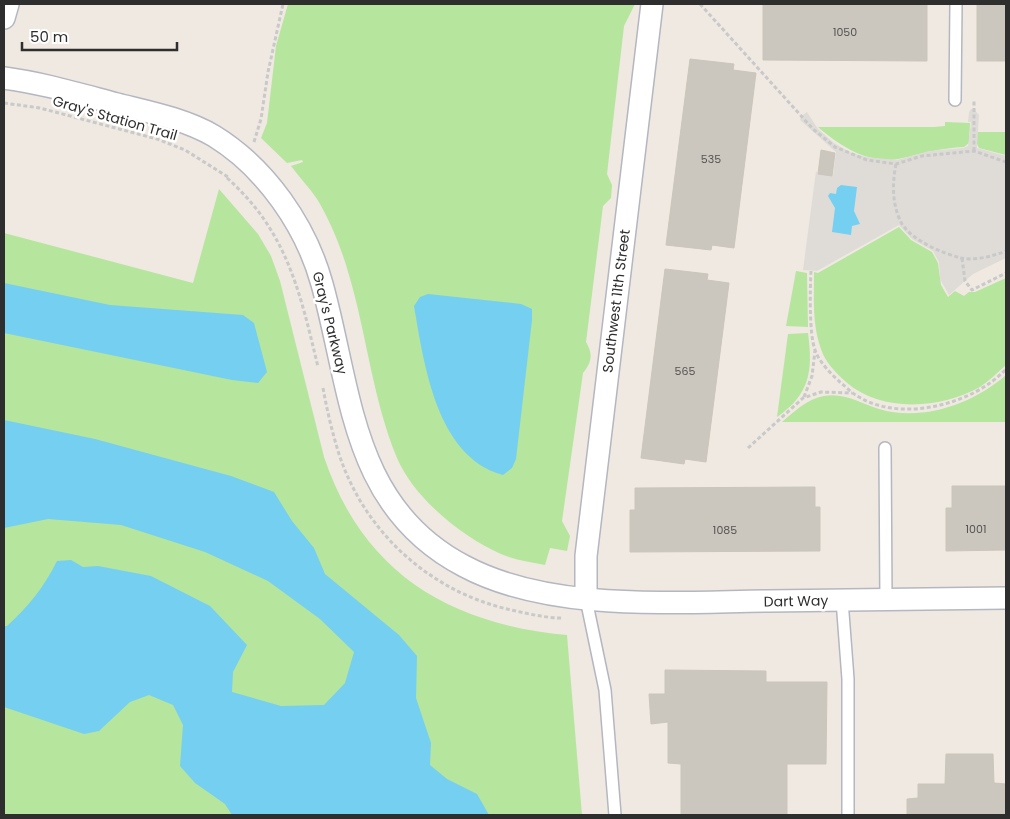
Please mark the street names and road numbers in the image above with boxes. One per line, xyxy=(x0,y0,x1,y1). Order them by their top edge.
street label: Gray's Station Trail xyxy=(50,91,180,145)
street label: Southwest 11th Street xyxy=(597,228,635,374)
street label: Gray's Parkway xyxy=(308,269,352,377)
street label: Dart Way xyxy=(764,590,828,612)

